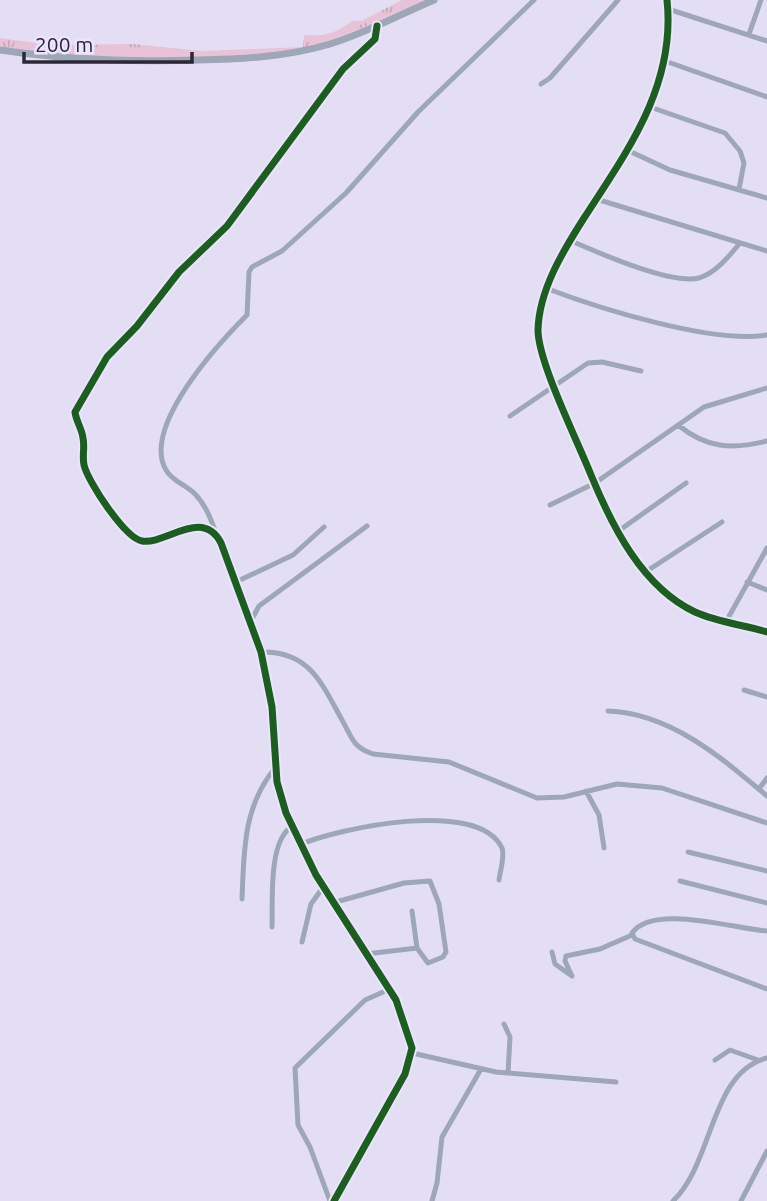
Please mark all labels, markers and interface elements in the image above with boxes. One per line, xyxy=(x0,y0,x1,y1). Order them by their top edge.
scale bar xyxy=(24,21,192,65)
text: 200 m xyxy=(35,32,93,56)

